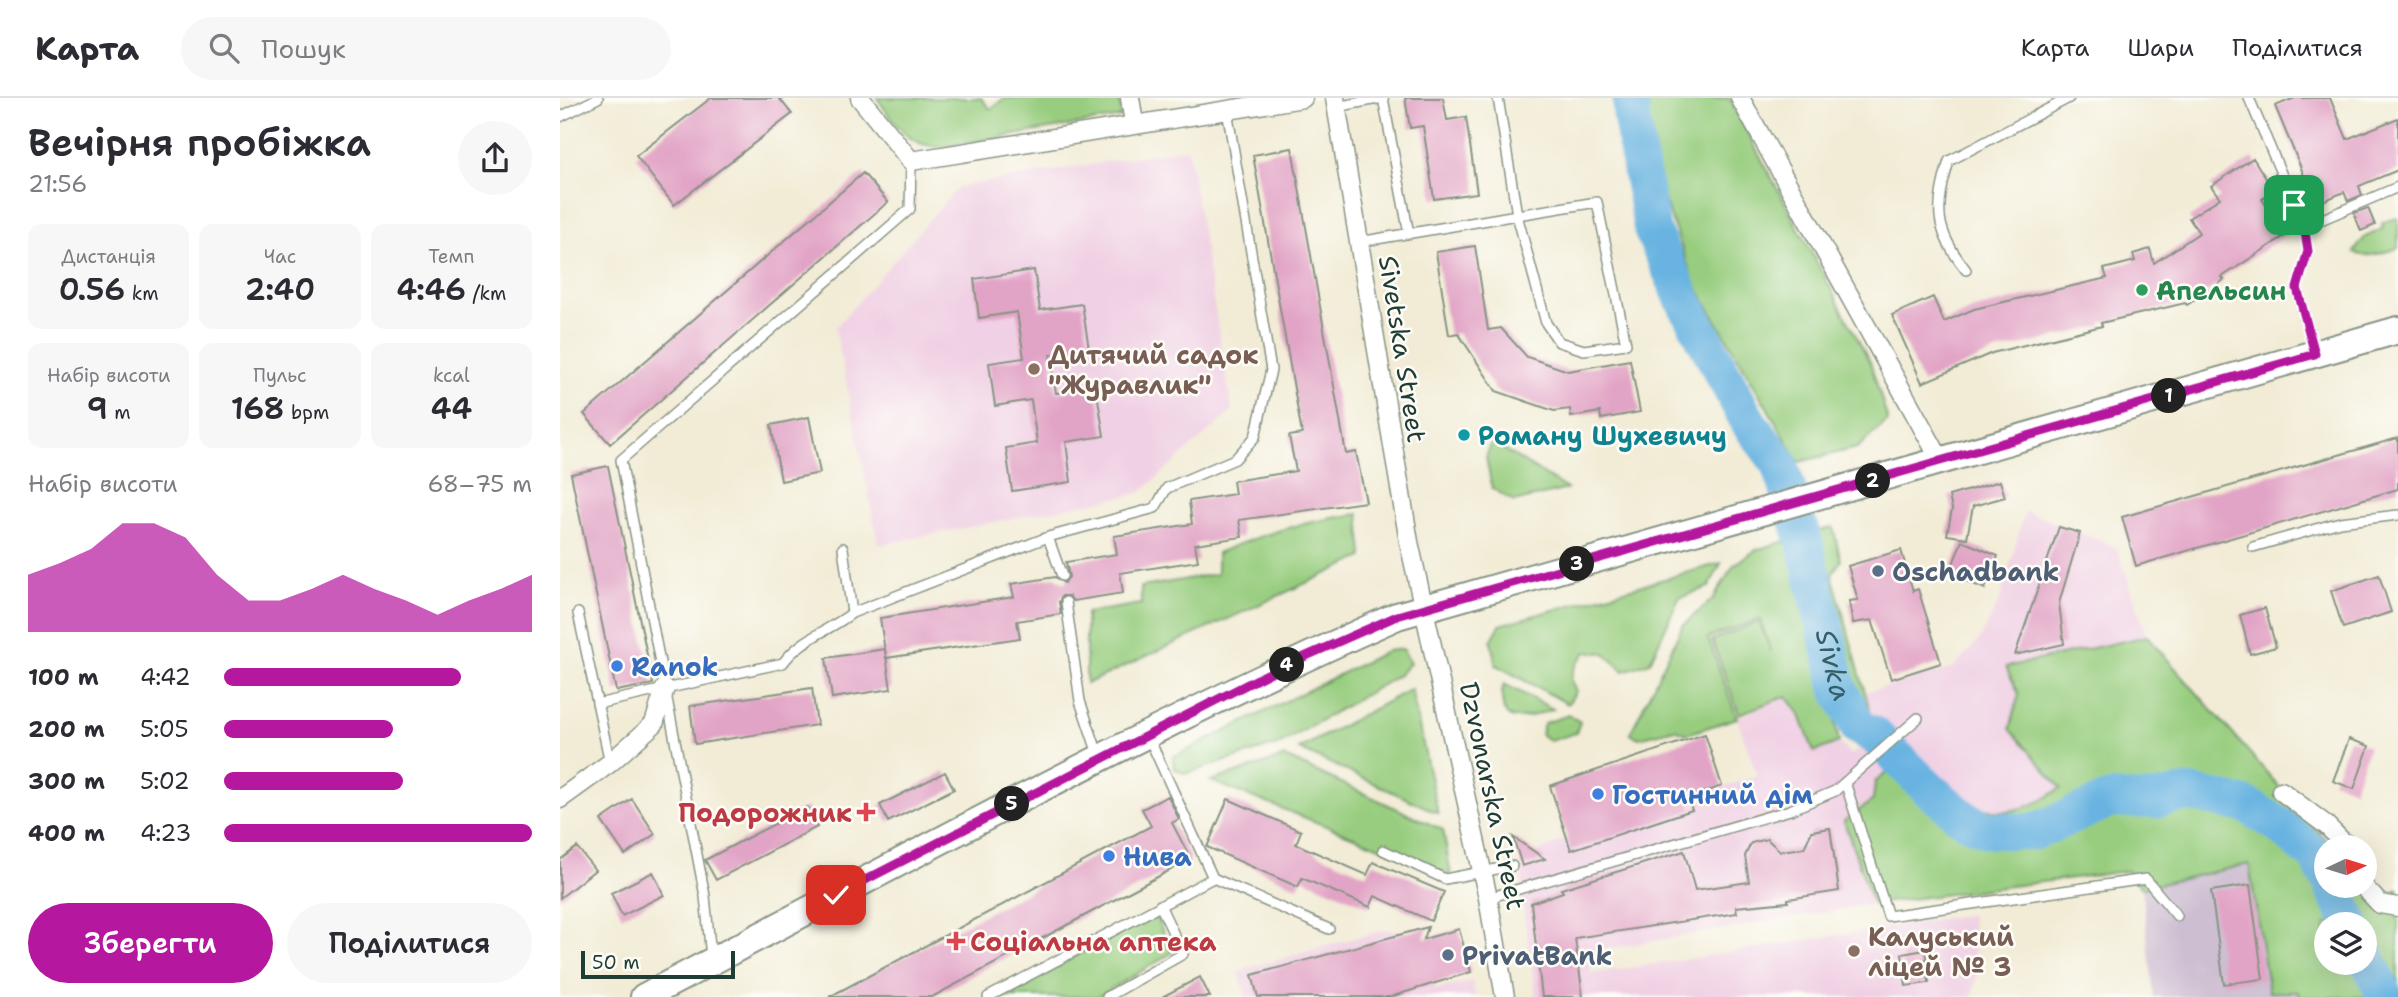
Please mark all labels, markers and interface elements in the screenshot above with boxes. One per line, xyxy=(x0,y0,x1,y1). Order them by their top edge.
search box xyxy=(181,17,671,80)
text: Карта xyxy=(35,26,139,71)
icon: search xyxy=(205,29,243,67)
text: Пошук xyxy=(261,31,346,66)
text: Карта xyxy=(2021,32,2089,64)
text: Шари xyxy=(2127,32,2194,64)
text: Поділитися xyxy=(2232,32,2363,64)
text: Вечірня пробіжка xyxy=(28,117,371,168)
button: share xyxy=(458,121,532,195)
text: 21:56 xyxy=(28,169,87,199)
pin xyxy=(2264,175,2324,235)
icon: arrive xyxy=(2275,186,2313,224)
text: Дистанція xyxy=(61,244,156,269)
text: Час xyxy=(264,244,296,269)
text: Темп xyxy=(428,244,474,269)
street label: Sivetska Street xyxy=(1371,253,1435,445)
text: 0.56 xyxy=(59,269,125,310)
text: 2:40 xyxy=(245,269,315,310)
text: 4:46 xyxy=(396,269,466,310)
place label: Апельсин xyxy=(2156,273,2286,308)
text: km xyxy=(125,281,159,306)
text: /km xyxy=(466,281,506,306)
marker: Апельсин xyxy=(2134,282,2150,298)
place label: Дитячий садок "Журавлик" xyxy=(1048,337,1259,402)
marker: Дитячий садок "Журавлик" xyxy=(1026,361,1042,377)
text: Набір висоти xyxy=(47,363,170,388)
text: Пульс xyxy=(253,363,307,388)
text: kcal xyxy=(433,363,470,388)
pin: 1 xyxy=(2152,378,2186,414)
text: 1 xyxy=(2164,383,2173,408)
text: 9 xyxy=(87,388,108,429)
text: 168 xyxy=(231,388,285,429)
text: 44 xyxy=(430,388,472,429)
text: m xyxy=(108,400,131,425)
text: bpm xyxy=(285,400,329,425)
place label: Роману Шухевичу xyxy=(1478,418,1727,453)
marker: Роману Шухевичу xyxy=(1456,427,1472,443)
pin: 2 xyxy=(1856,464,1890,498)
text: 2 xyxy=(1866,468,1879,493)
text: Набір висоти xyxy=(28,469,178,499)
text: 68–75 m xyxy=(428,469,532,499)
pin: 3 xyxy=(1560,546,1594,582)
text: 3 xyxy=(1570,551,1583,576)
place label: Oschadbank xyxy=(1892,554,2060,589)
marker: Oschadbank xyxy=(1870,563,1886,579)
water label: Sivka xyxy=(1807,625,1861,707)
pin: 4 xyxy=(1270,648,1304,682)
place label: Ranok xyxy=(631,649,718,684)
text: 4 xyxy=(1280,652,1293,677)
marker: Ranok xyxy=(609,658,625,674)
text: 100 m xyxy=(28,662,99,692)
text: 4:42 xyxy=(140,662,191,692)
street label: Dzvonarska Street xyxy=(1452,679,1534,913)
text: 200 m xyxy=(28,714,105,744)
text: 5:05 xyxy=(140,714,189,744)
text: 300 m xyxy=(28,766,105,796)
text: 5:02 xyxy=(140,766,190,796)
place label: Гостинний дім xyxy=(1612,777,1813,812)
pin: 5 xyxy=(994,786,1030,822)
marker: Гостинний дім xyxy=(1590,786,1606,802)
text: 5 xyxy=(1006,791,1017,816)
place label: Подорожник xyxy=(678,795,852,830)
marker: Подорожник xyxy=(858,804,874,820)
text: 400 m xyxy=(28,818,105,848)
text: 4:23 xyxy=(140,818,191,848)
north arrow xyxy=(2314,835,2376,898)
map controls xyxy=(2314,835,2377,975)
place label: Нива xyxy=(1123,839,1192,874)
marker: Нива xyxy=(1101,848,1117,864)
pin xyxy=(806,865,866,925)
icon: check xyxy=(817,876,855,914)
button: Зберегти xyxy=(28,903,273,983)
button: Поділитися xyxy=(287,903,532,983)
button: layers xyxy=(2314,912,2377,975)
place label: Калуський ліцей № 3 xyxy=(1868,919,2014,984)
place label: Соціальна аптека xyxy=(970,924,1217,959)
marker: Соціальна аптека xyxy=(948,933,964,949)
place label: PrivatBank xyxy=(1462,938,1612,973)
marker: Калуський ліцей № 3 xyxy=(1846,943,1862,959)
marker: PrivatBank xyxy=(1440,947,1456,963)
scale bar xyxy=(581,948,735,980)
text: 50 m xyxy=(592,950,640,975)

